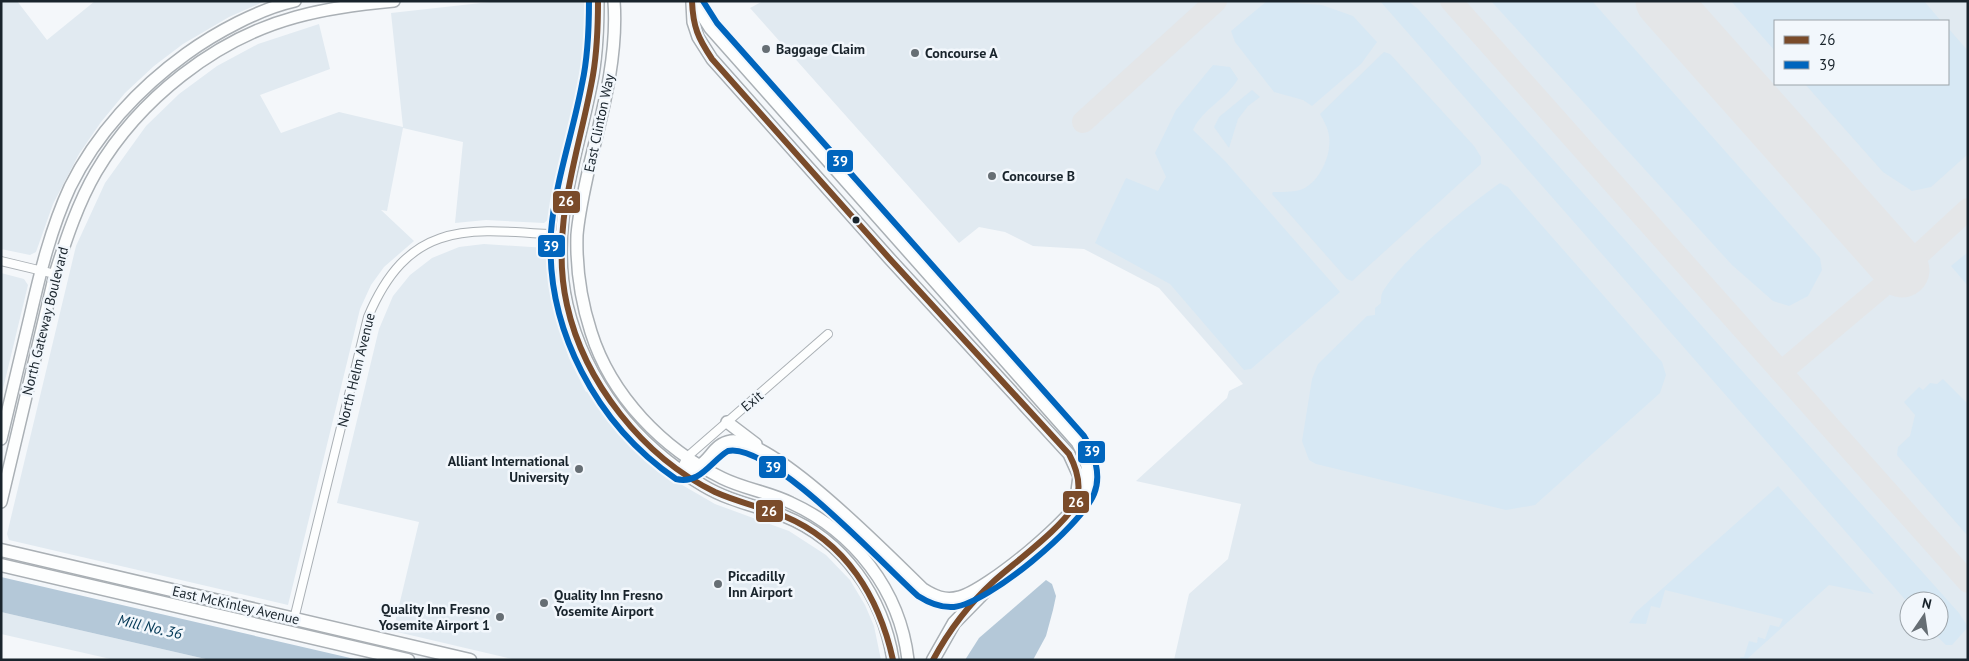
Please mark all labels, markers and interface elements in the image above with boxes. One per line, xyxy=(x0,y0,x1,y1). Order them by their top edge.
legend xyxy=(1774,20,1949,85)
text: 26 xyxy=(1819,30,1835,49)
place label: Baggage Claim xyxy=(776,40,865,58)
marker: Baggage Claim xyxy=(760,43,772,55)
place label: Concourse A xyxy=(925,44,998,62)
marker: Concourse A xyxy=(909,47,921,59)
text: 39 xyxy=(1819,55,1835,74)
street label: East Clinton Way xyxy=(580,72,618,174)
line badge: 39 xyxy=(826,149,854,173)
text: 39 xyxy=(832,152,848,170)
place label: Concourse B xyxy=(1002,167,1075,185)
marker: Concourse B xyxy=(986,170,998,182)
line badge: 26 xyxy=(552,190,581,214)
text: 26 xyxy=(558,192,574,210)
unlabelled marker xyxy=(851,215,861,225)
line badge: 39 xyxy=(537,234,566,258)
text: 39 xyxy=(543,237,559,255)
street label: North Gateway Boulevard xyxy=(18,245,72,397)
street label: North Helm Avenue xyxy=(333,311,379,429)
street label: Exit xyxy=(737,386,767,415)
line badge: 39 xyxy=(1077,440,1106,464)
text: 39 xyxy=(1084,442,1100,460)
place label: Alliant International University xyxy=(448,452,570,486)
line badge: 39 xyxy=(758,455,787,479)
text: 39 xyxy=(765,458,781,476)
marker: Alliant International University xyxy=(573,463,585,475)
line badge: 26 xyxy=(1062,490,1090,514)
text: 26 xyxy=(1068,493,1084,511)
line badge: 26 xyxy=(755,499,784,523)
text: 26 xyxy=(761,502,777,520)
place label: Piccadilly Inn Airport xyxy=(728,567,793,601)
marker: Piccadilly Inn Airport xyxy=(712,578,724,590)
street label: East McKinley Avenue xyxy=(171,582,301,628)
place label: Quality Inn Fresno Yosemite Airport xyxy=(553,586,663,620)
north arrow xyxy=(1899,591,1949,641)
text: N xyxy=(1920,594,1933,613)
marker: Quality Inn Fresno Yosemite Airport xyxy=(538,597,550,609)
place label: Quality Inn Fresno Yosemite Airport 1 xyxy=(378,600,490,634)
water label: Mill No. 36 xyxy=(116,610,184,643)
marker: Quality Inn Fresno Yosemite Airport 1 xyxy=(494,611,506,623)

